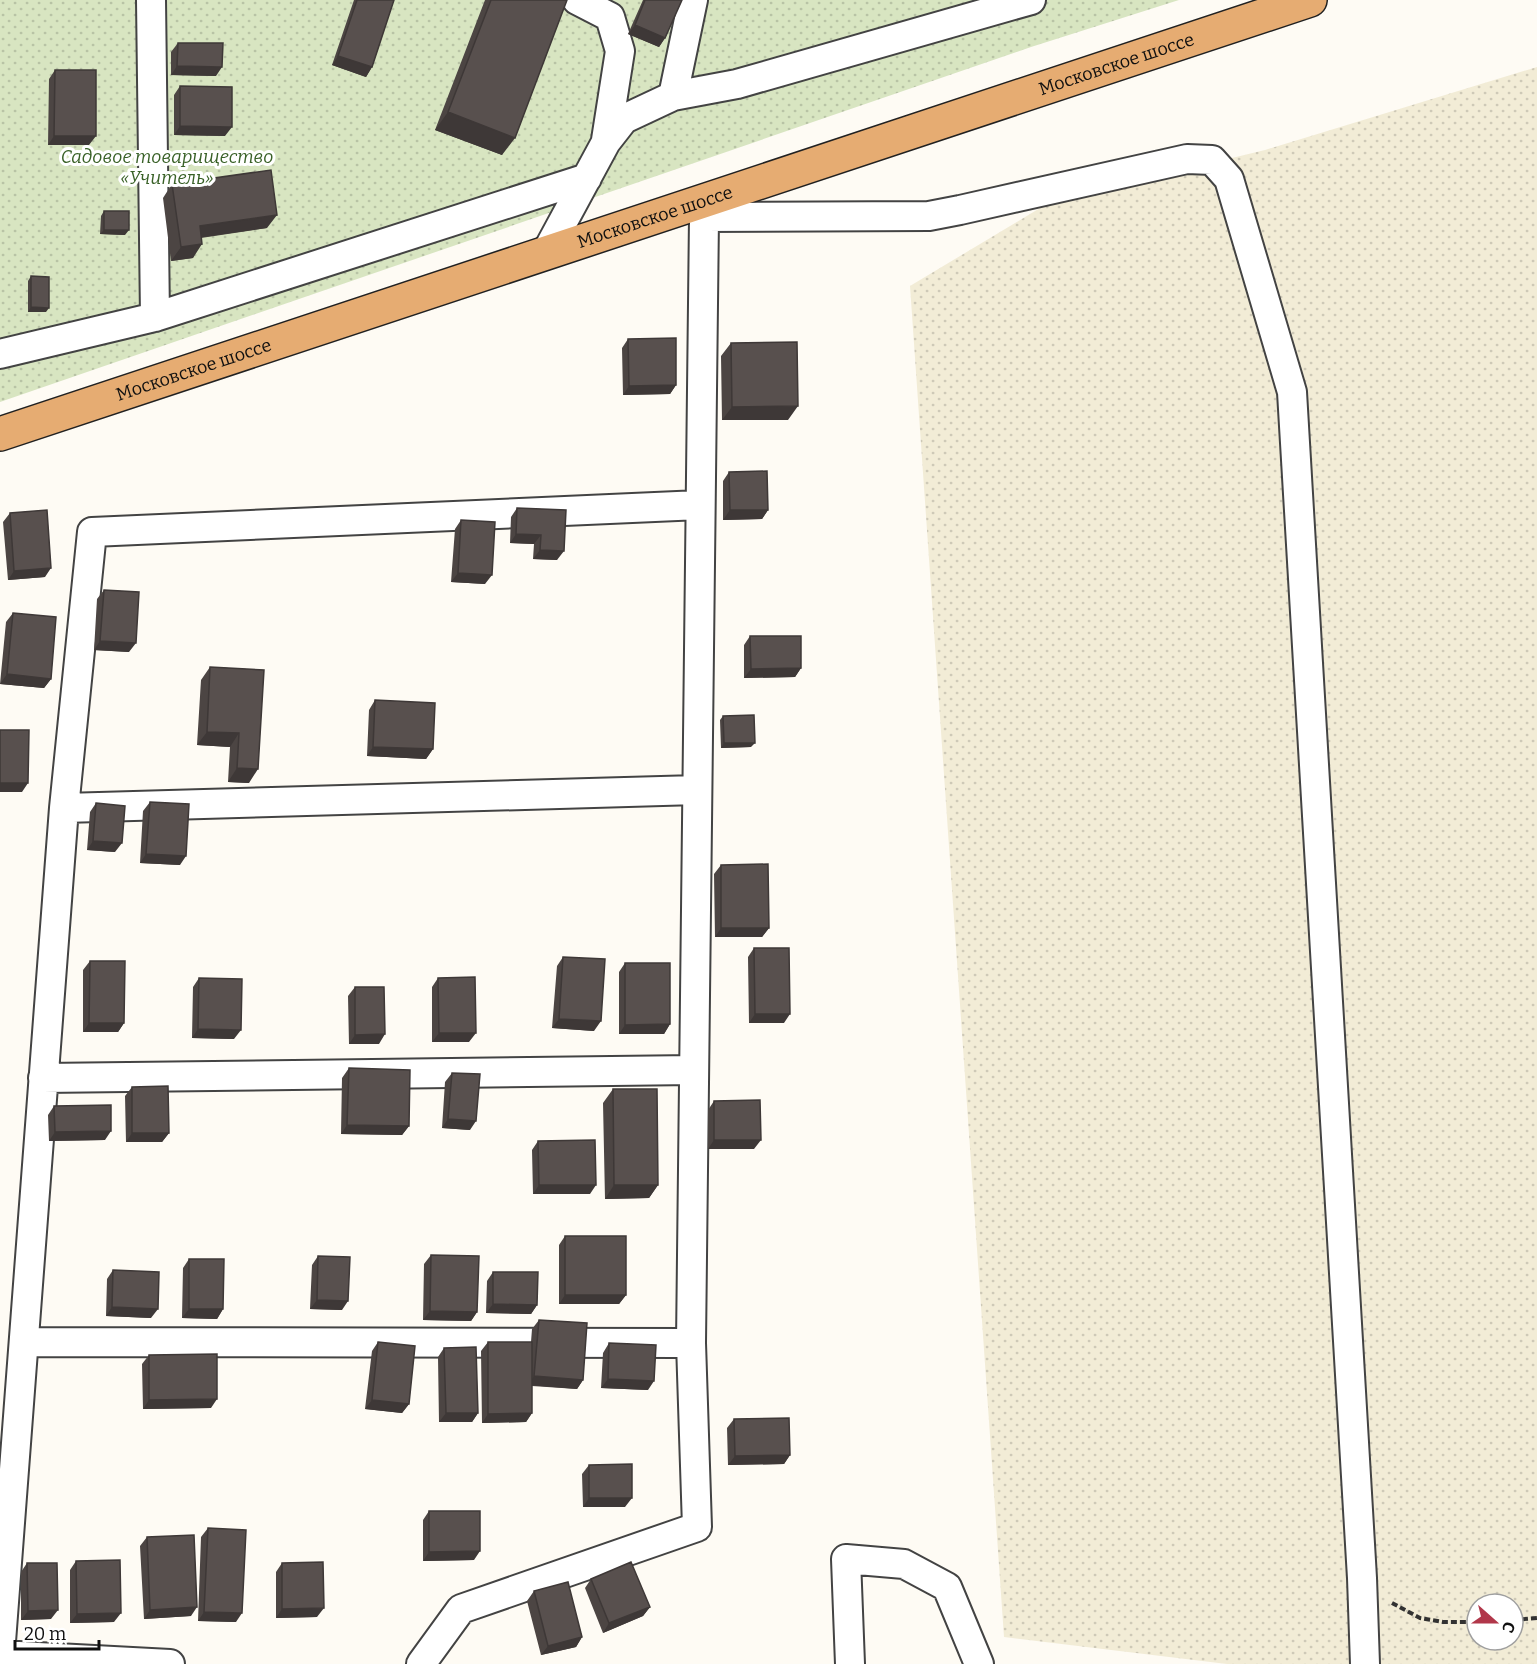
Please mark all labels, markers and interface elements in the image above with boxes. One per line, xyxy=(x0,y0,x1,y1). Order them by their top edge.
street label: Московское шоссе xyxy=(1036,28,1197,100)
park label: Садовое товарищество «Учитель» xyxy=(61,146,273,189)
street label: Московское шоссе xyxy=(574,181,735,253)
street label: Московское шоссе xyxy=(113,334,274,406)
north arrow xyxy=(1465,1592,1525,1652)
scale bar xyxy=(15,1613,99,1651)
text: С xyxy=(1498,1619,1519,1635)
text: 20 m xyxy=(24,1623,66,1645)

